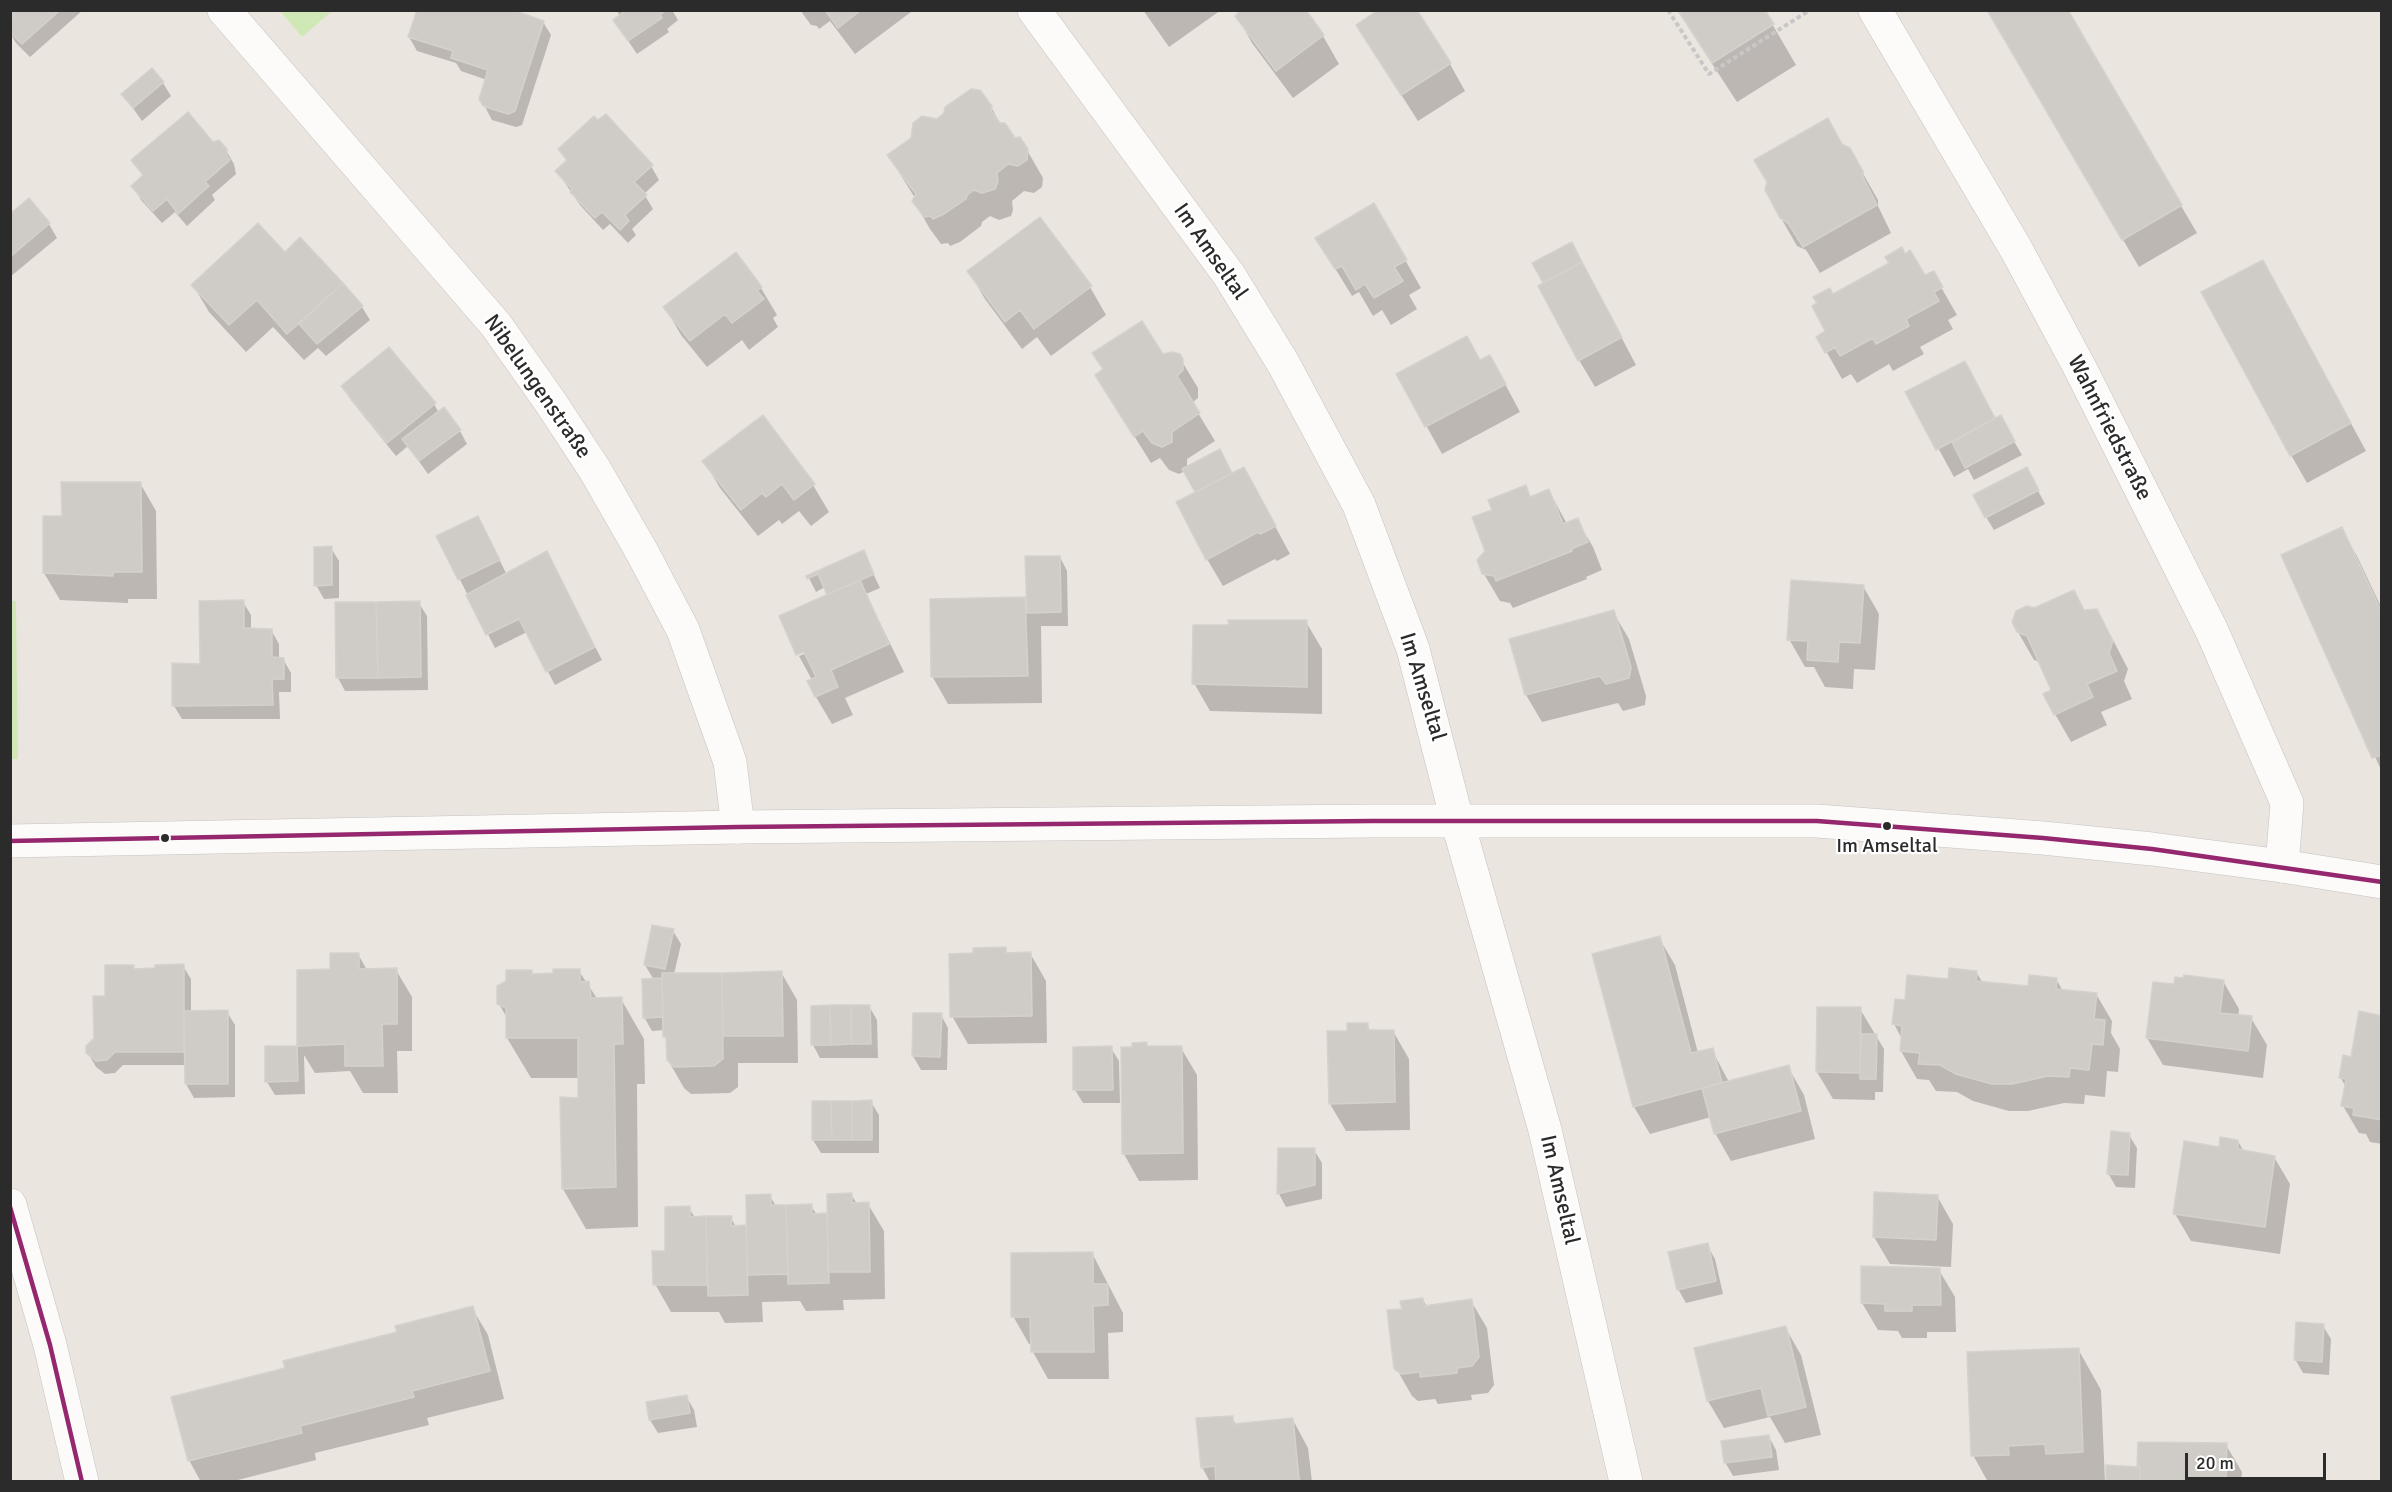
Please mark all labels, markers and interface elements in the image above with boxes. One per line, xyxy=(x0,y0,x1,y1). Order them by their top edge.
street label: Im Amseltal xyxy=(1167,199,1253,305)
street label: Nibelungenstraße xyxy=(478,310,596,464)
street label: Wahnfriedstraße xyxy=(2061,351,2157,505)
street label: Im Amseltal xyxy=(1393,630,1451,744)
marker: Im Amseltal xyxy=(1881,820,1893,832)
unlabelled marker xyxy=(159,832,171,844)
place label: Im Amseltal xyxy=(1836,835,1938,859)
street label: Im Amseltal xyxy=(1534,1133,1584,1247)
scale bar xyxy=(2188,1441,2329,1479)
text: 20 m xyxy=(2196,1452,2234,1474)

